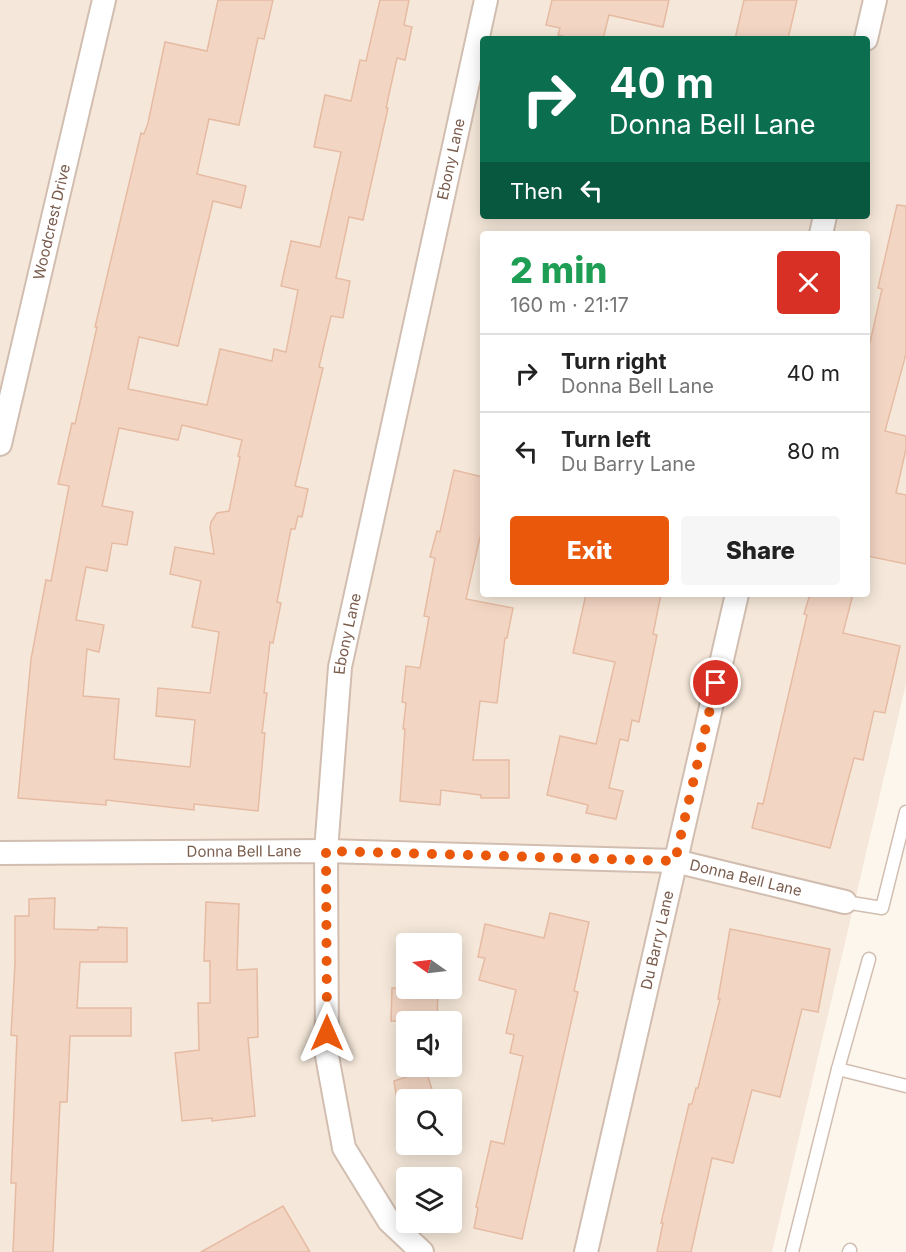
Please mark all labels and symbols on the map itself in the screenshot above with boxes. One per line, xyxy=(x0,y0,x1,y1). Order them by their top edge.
street label: Ebony Lane xyxy=(433,116,469,202)
street label: Woodcrest Drive xyxy=(29,162,74,282)
street label: Ebony Lane xyxy=(329,591,365,675)
pin xyxy=(690,657,741,708)
street label: Donna Bell Lane xyxy=(187,841,301,861)
street label: Donna Bell Lane xyxy=(688,855,804,900)
street label: Du Barry Lane xyxy=(637,889,678,991)
north arrow xyxy=(396,933,462,999)
position arrow xyxy=(295,1001,359,1065)

